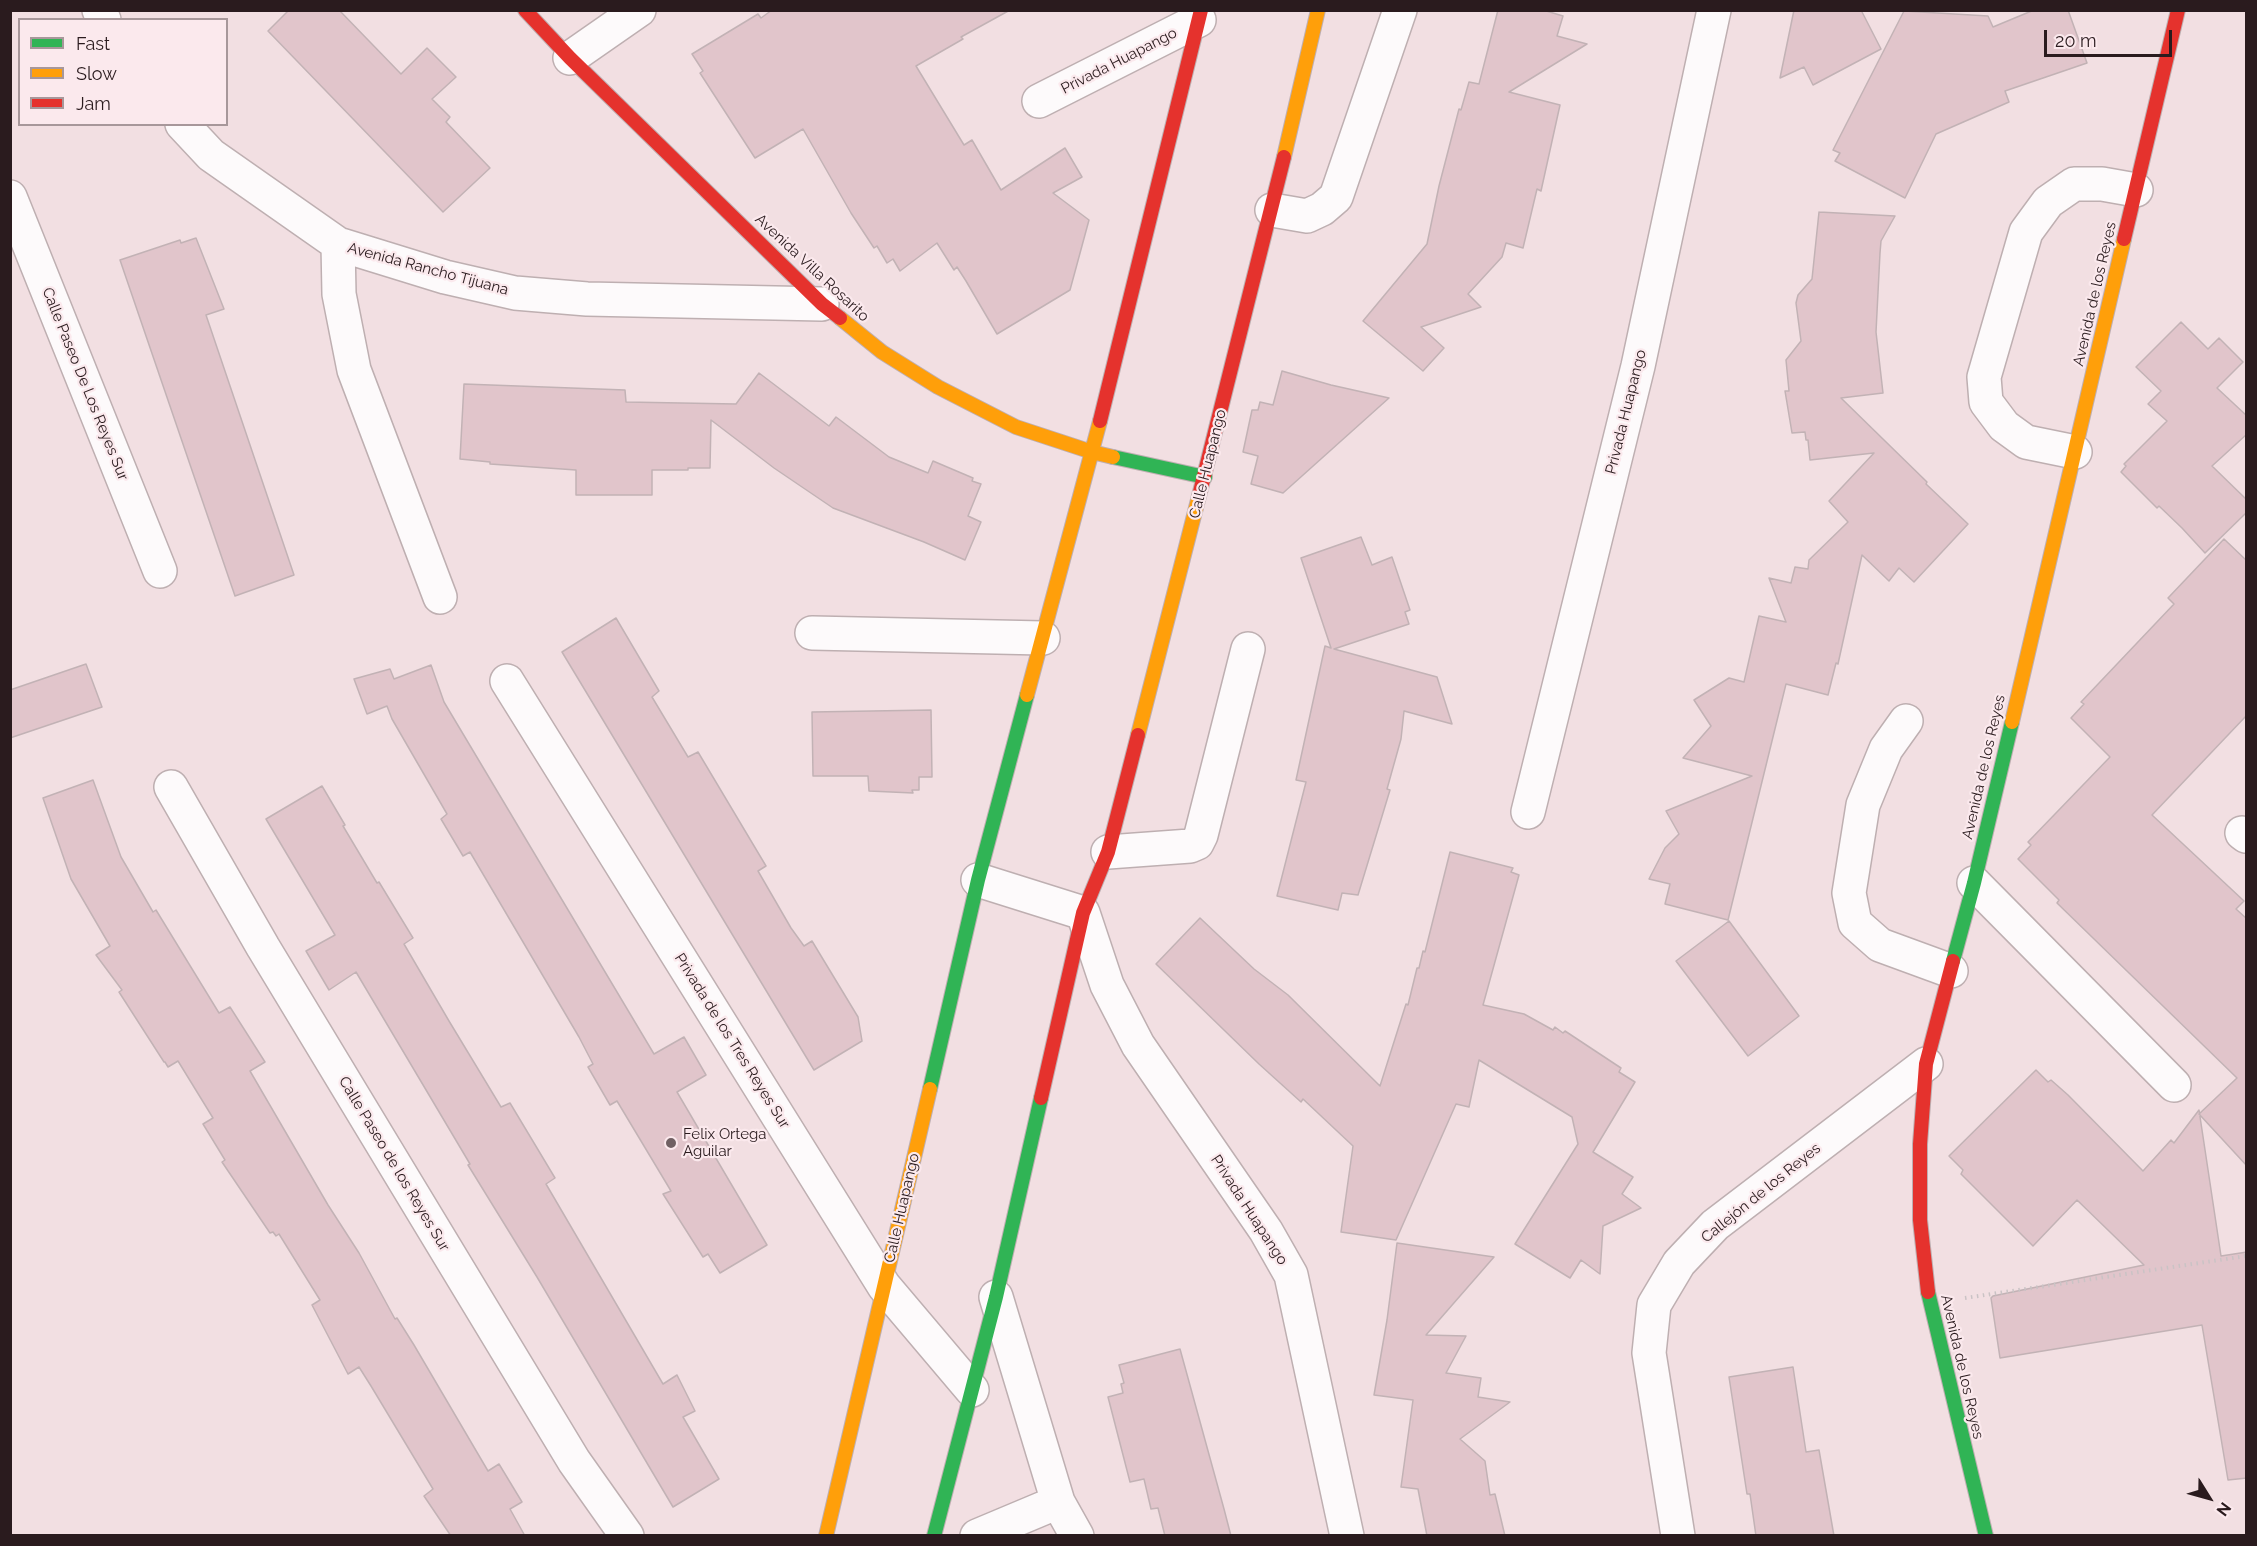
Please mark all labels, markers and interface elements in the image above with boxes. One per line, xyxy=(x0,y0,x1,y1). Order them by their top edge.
legend xyxy=(18,18,228,126)
scale bar xyxy=(2047,18,2174,56)
street label: Privada Huapango xyxy=(1058,24,1180,98)
text: 20 m xyxy=(2055,30,2097,51)
text: Fast xyxy=(76,33,110,54)
text: Slow xyxy=(76,63,117,84)
text: Jam xyxy=(76,93,111,114)
street label: Avenida Villa Rosarito xyxy=(751,210,873,326)
street label: Avenida de los Reyes xyxy=(2070,220,2120,368)
street label: Avenida Rancho Tijuana xyxy=(346,239,510,299)
street label: Calle Paseo De Los Reyes Sur xyxy=(38,285,132,483)
street label: Privada Huapango xyxy=(1602,348,1650,476)
street label: Calle Huapango xyxy=(1186,408,1230,520)
street label: Avenida de los Reyes xyxy=(1959,693,2009,841)
street label: Privada de los Tres Reyes Sur xyxy=(671,950,793,1132)
street label: Calle Paseo de los Reyes Sur xyxy=(335,1073,453,1255)
place label: Felix Ortega Aguilar xyxy=(683,1125,767,1160)
marker: Felix Ortega Aguilar xyxy=(664,1136,678,1150)
street label: Callejón de los Reyes xyxy=(1698,1139,1824,1247)
street label: Calle Huapango xyxy=(881,1152,923,1264)
street label: Privada Huapango xyxy=(1207,1152,1291,1268)
street label: Avenida de los Reyes xyxy=(1937,1293,1987,1441)
north arrow xyxy=(2179,1468,2239,1528)
text: N xyxy=(2213,1499,2235,1520)

